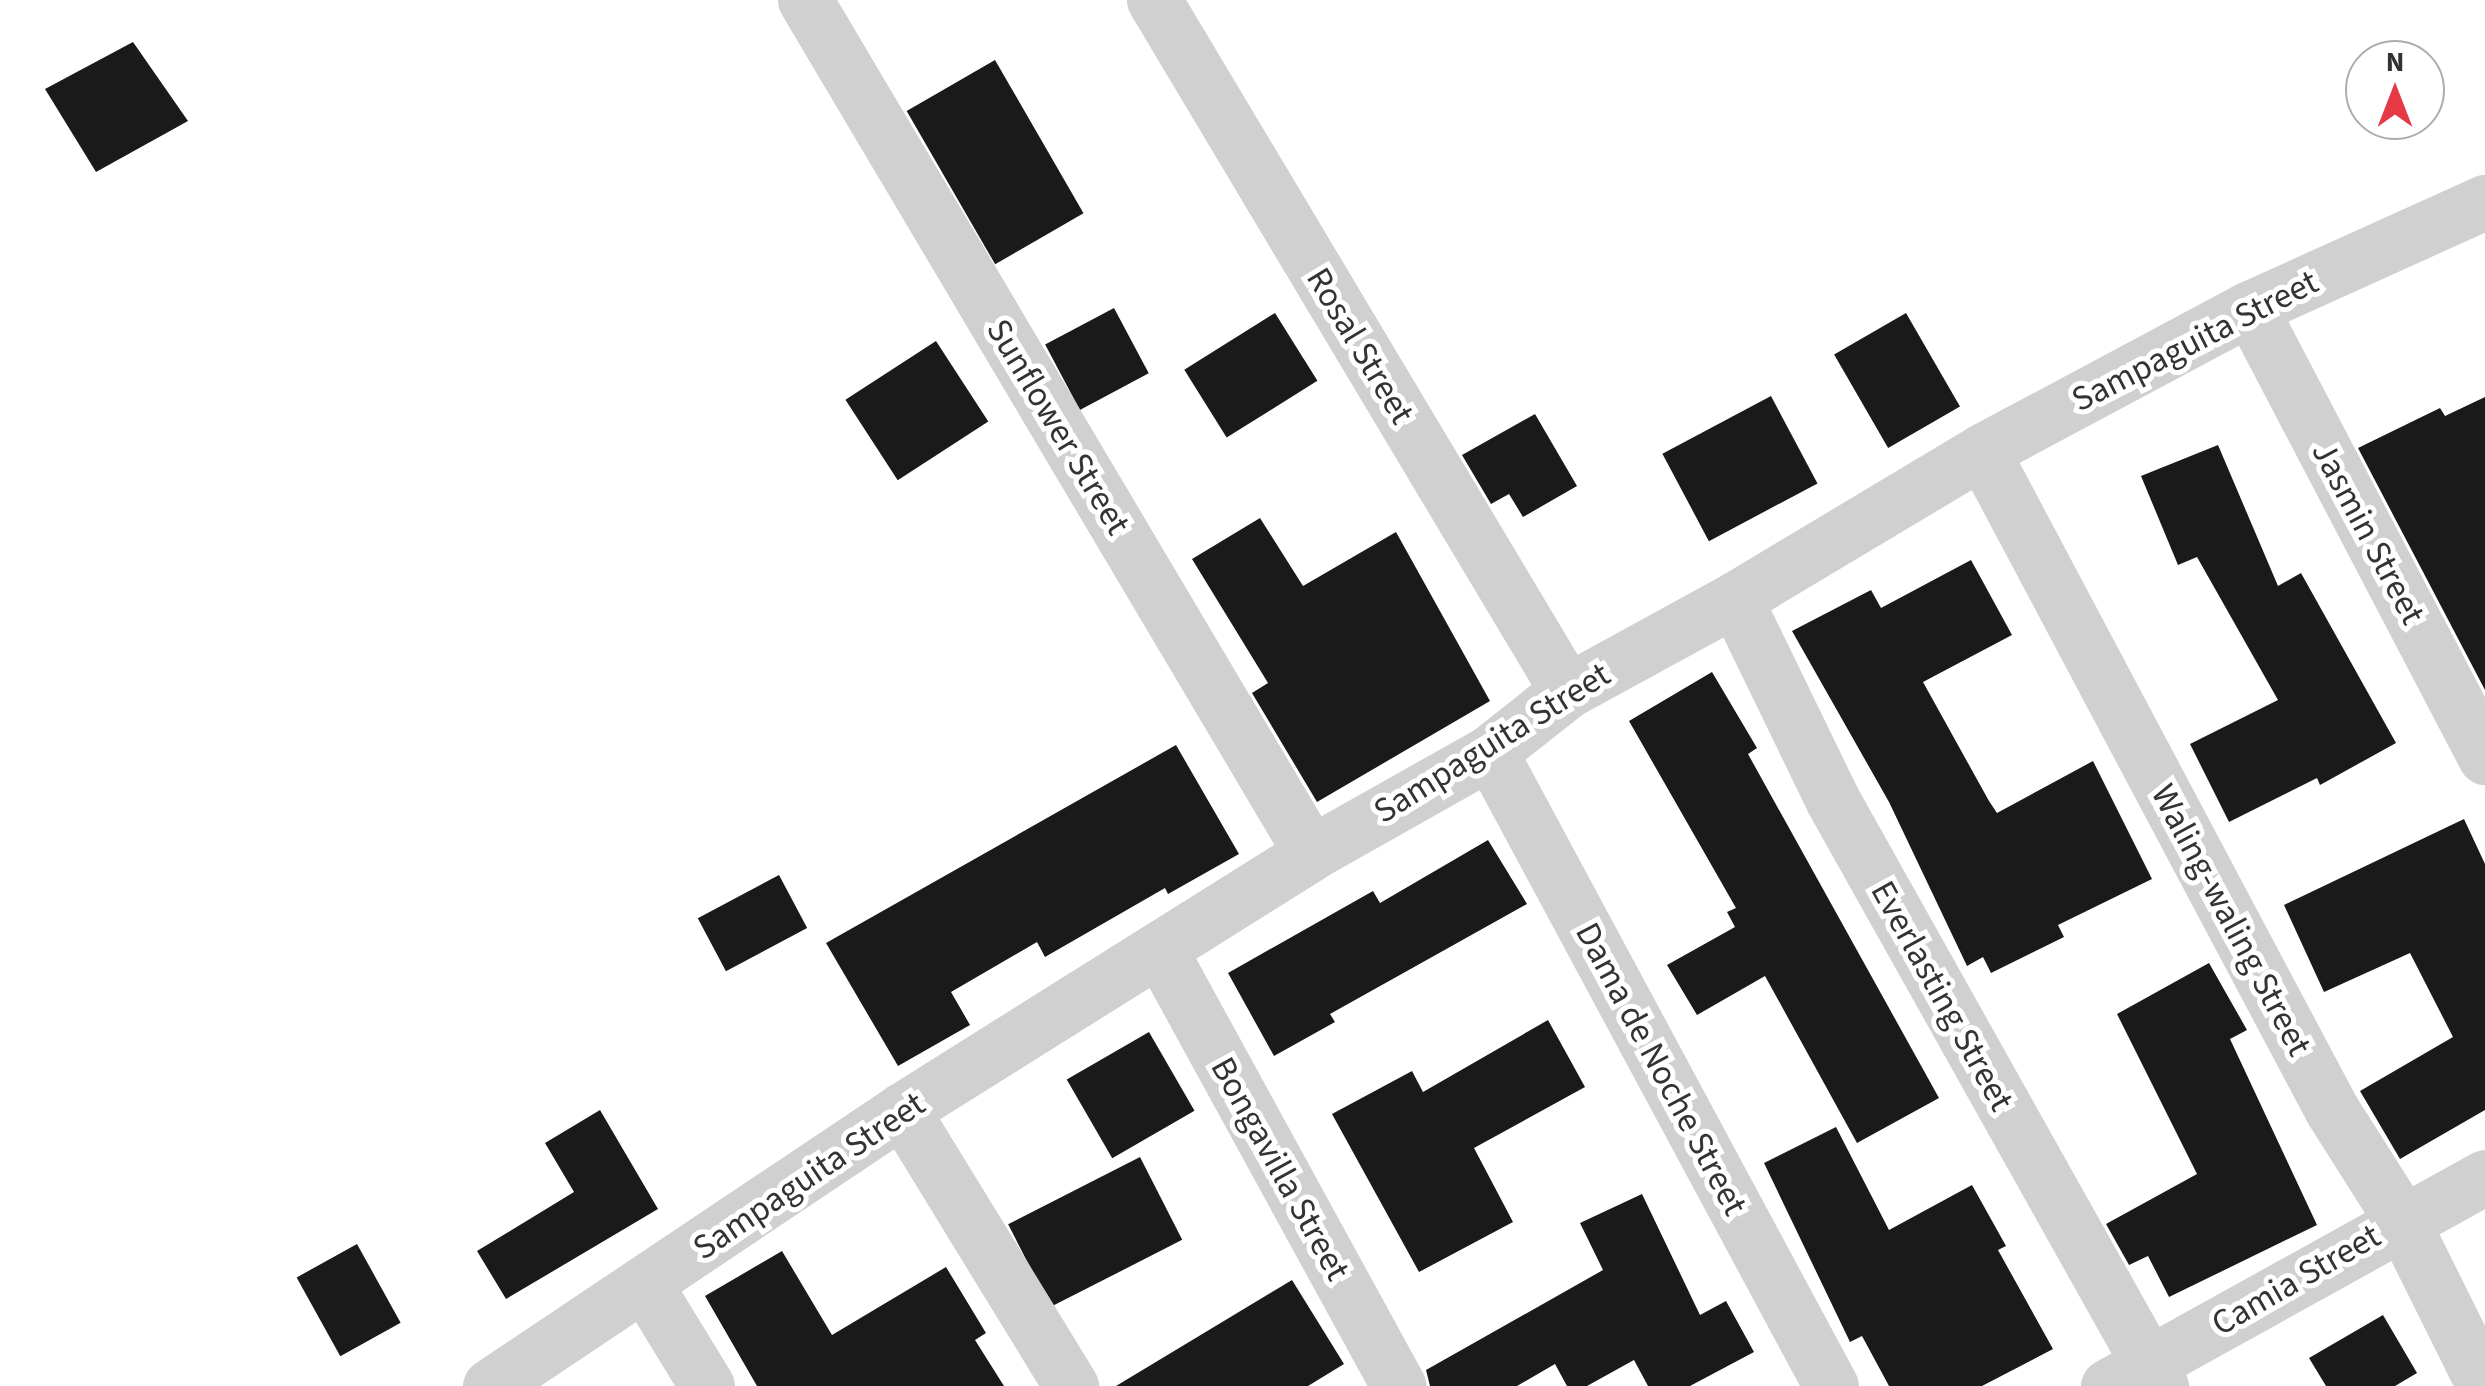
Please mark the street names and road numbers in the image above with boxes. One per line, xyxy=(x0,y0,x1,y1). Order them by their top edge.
street label: Rosal Street xyxy=(1297,260,1423,432)
street label: Sampaguita Street xyxy=(2065,261,2325,421)
street label: Sunflower Street xyxy=(977,312,1139,542)
street label: Jasmin Street xyxy=(2302,435,2434,631)
street label: Sampaguita Street xyxy=(1366,653,1618,833)
street label: Waling-waling Street xyxy=(2142,777,2320,1063)
street label: Everlasting Street xyxy=(1862,874,2022,1118)
street label: Dama de Noche Street xyxy=(1566,916,1756,1222)
street label: Bongavilla Street xyxy=(1201,1050,1359,1288)
street label: Sampaguita Street xyxy=(685,1083,933,1269)
street label: Camia Street xyxy=(2204,1215,2388,1345)

